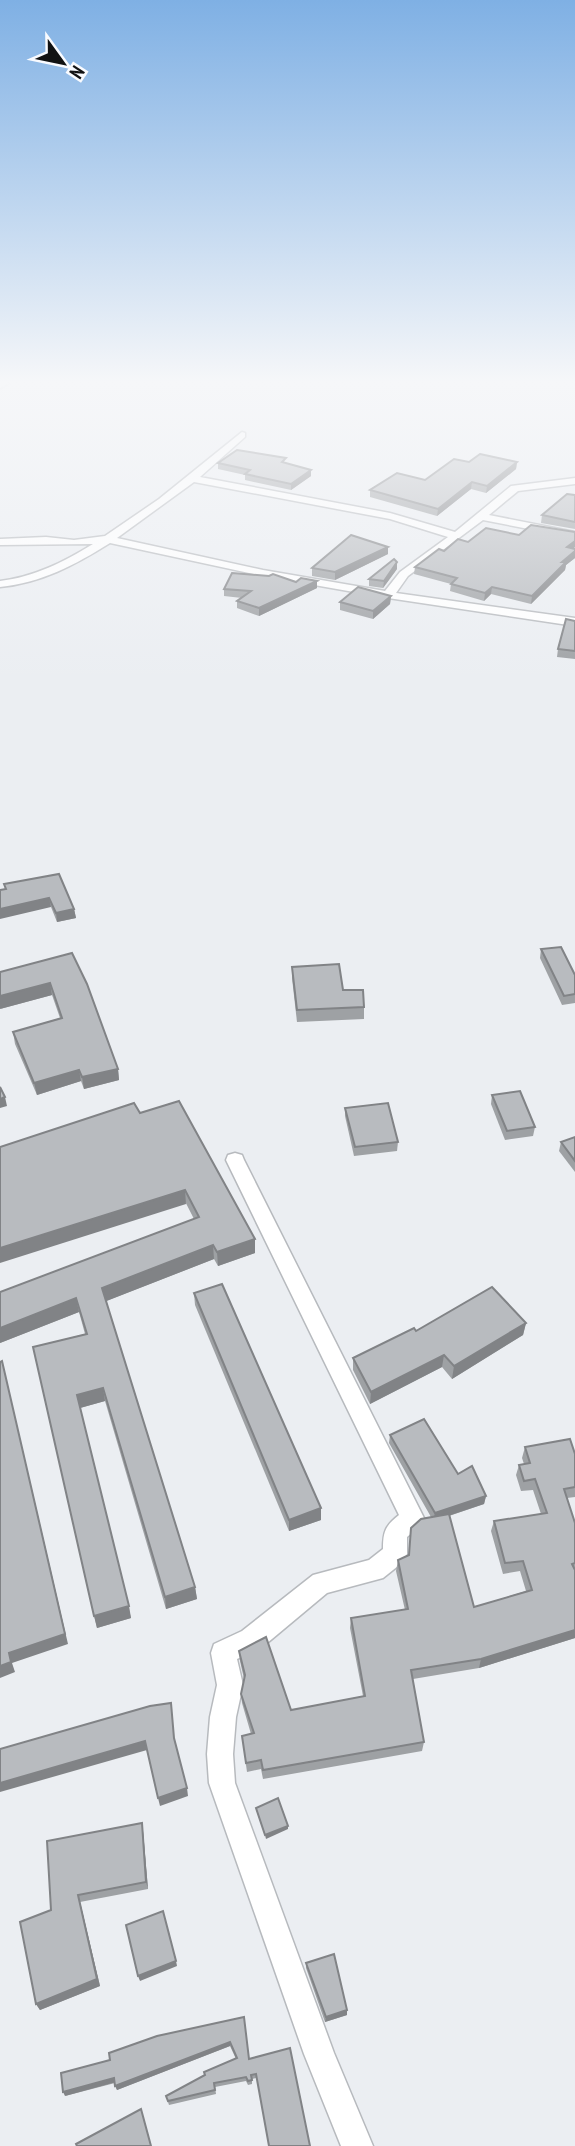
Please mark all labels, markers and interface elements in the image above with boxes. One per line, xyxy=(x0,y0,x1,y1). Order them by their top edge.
north arrow xyxy=(28,28,98,98)
text: N xyxy=(64,61,90,83)

